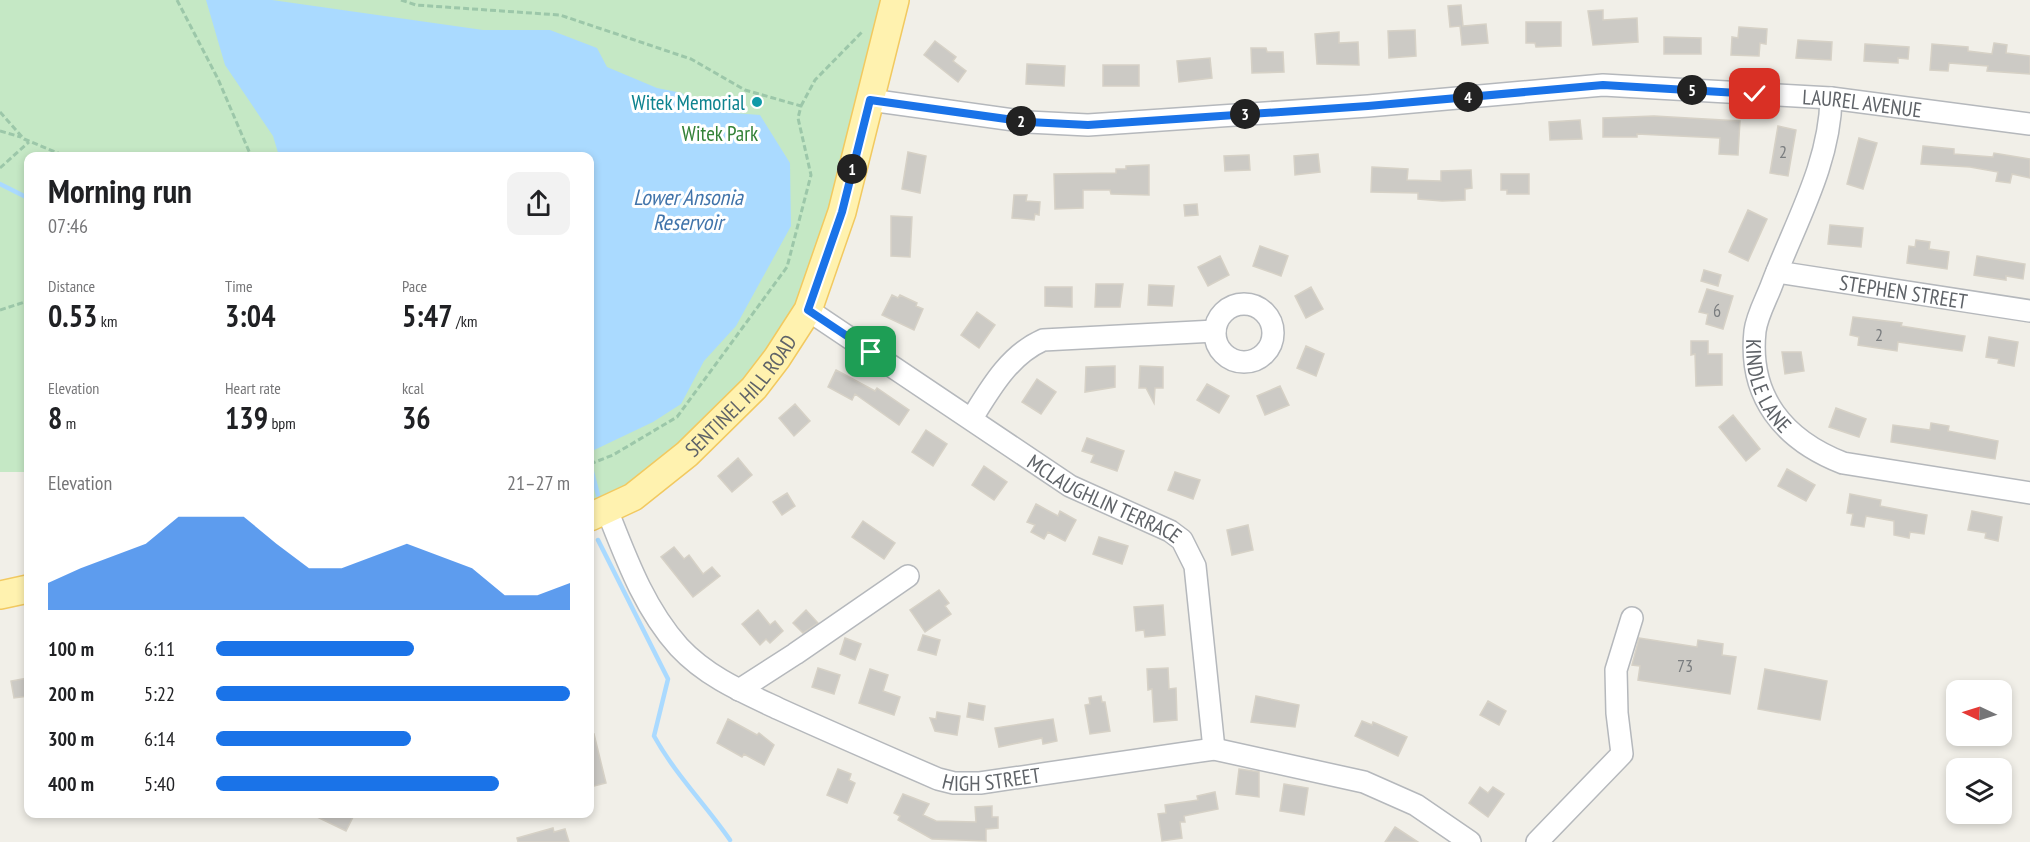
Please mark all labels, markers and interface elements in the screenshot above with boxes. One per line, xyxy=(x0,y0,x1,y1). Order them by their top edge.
pin xyxy=(1729,68,1780,119)
pin: 5 xyxy=(1677,75,1707,105)
icon: check xyxy=(1738,77,1771,110)
text: 5 xyxy=(1688,80,1696,100)
pin: 4 xyxy=(1453,82,1483,112)
street label: LAUREL AVENUE xyxy=(1802,83,1923,123)
text: 4 xyxy=(1464,87,1472,107)
place label: Witek Memorial xyxy=(632,89,745,116)
marker: Witek Memorial xyxy=(750,95,764,109)
pin: 3 xyxy=(1230,99,1260,129)
text: 3 xyxy=(1241,104,1249,124)
pin: 2 xyxy=(1006,106,1036,136)
text: 2 xyxy=(1017,111,1025,131)
park label: Witek Park xyxy=(682,120,758,147)
house number: 2 xyxy=(1779,140,1787,163)
pin: 1 xyxy=(837,154,867,184)
text: 1 xyxy=(848,159,856,179)
text: Morning run xyxy=(48,169,192,212)
button: share xyxy=(507,172,570,235)
water label: Lower Ansonia Reservoir xyxy=(633,183,744,236)
text: 07:46 xyxy=(48,213,88,239)
street label: STEPHEN STREET xyxy=(1838,268,1970,315)
text: Distance xyxy=(48,276,95,296)
text: Time xyxy=(225,276,253,296)
text: Pace xyxy=(402,276,427,296)
text: 0.53 xyxy=(48,296,97,335)
text: 3:04 xyxy=(225,296,276,335)
text: 5:47 xyxy=(402,296,453,335)
house number: 6 xyxy=(1713,299,1721,322)
text: km xyxy=(97,311,117,331)
text: /km xyxy=(453,311,477,331)
house number: 2 xyxy=(1875,323,1883,346)
pin xyxy=(845,326,896,377)
street label: SENTINEL HILL ROAD xyxy=(679,329,802,462)
icon: arrive xyxy=(854,335,887,368)
street label: KINDLE LANE xyxy=(1741,339,1797,438)
text: Elevation xyxy=(48,378,99,398)
text: Heart rate xyxy=(225,378,281,398)
text: kcal xyxy=(402,378,424,398)
text: 8 xyxy=(48,398,62,437)
text: 139 xyxy=(225,398,268,437)
text: 36 xyxy=(402,398,431,437)
text: m xyxy=(62,413,76,433)
text: bpm xyxy=(268,413,296,433)
street label: MCLAUGHLIN TERRACE xyxy=(1022,448,1187,549)
text: Elevation xyxy=(48,470,112,496)
text: 21–27 m xyxy=(507,470,570,496)
text: 100 m xyxy=(48,636,94,662)
text: 6:11 xyxy=(144,636,175,662)
house number: 73 xyxy=(1677,654,1693,677)
north arrow xyxy=(1946,680,2012,746)
map controls xyxy=(1946,680,2012,824)
text: 200 m xyxy=(48,681,94,707)
text: 5:22 xyxy=(144,681,175,707)
text: 300 m xyxy=(48,726,94,752)
text: 6:14 xyxy=(144,726,175,752)
button: layers xyxy=(1946,758,2012,824)
street label: HIGH STREET xyxy=(940,761,1043,797)
text: 400 m xyxy=(48,771,94,797)
text: 5:40 xyxy=(144,771,175,797)

